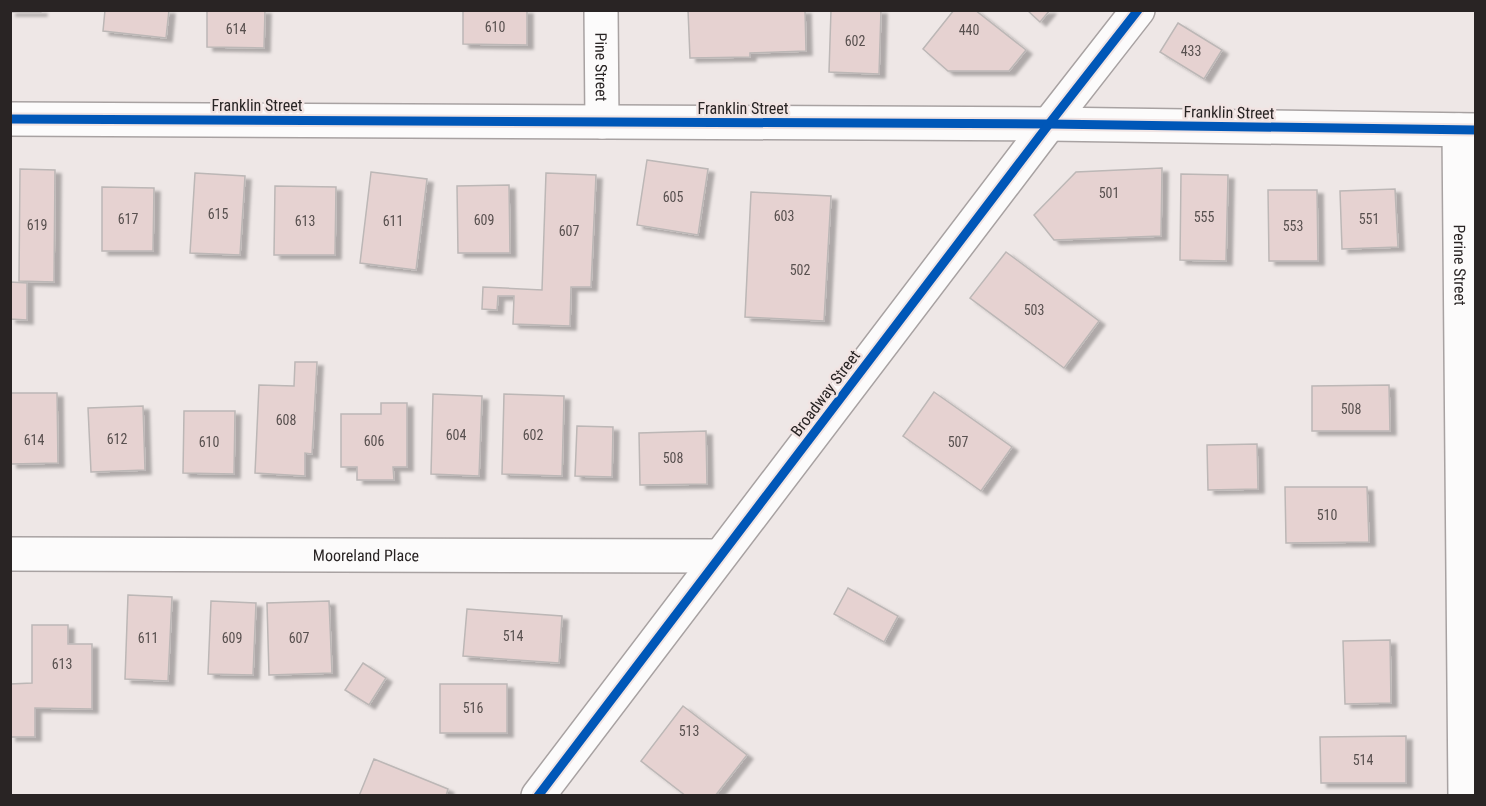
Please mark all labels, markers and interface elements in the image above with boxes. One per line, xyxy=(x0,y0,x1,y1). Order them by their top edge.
house number: 610 xyxy=(485,19,505,35)
house number: 614 xyxy=(226,21,246,37)
house number: 440 xyxy=(959,22,979,38)
street label: Pine Street xyxy=(591,32,611,102)
house number: 602 xyxy=(845,33,865,49)
house number: 433 xyxy=(1181,43,1201,59)
street label: Franklin Street xyxy=(212,96,303,115)
street label: Franklin Street xyxy=(698,99,789,118)
street label: Franklin Street xyxy=(1183,102,1275,123)
house number: 501 xyxy=(1099,185,1119,201)
house number: 605 xyxy=(663,189,683,205)
house number: 615 xyxy=(208,206,228,222)
house number: 603 xyxy=(774,208,794,224)
house number: 555 xyxy=(1194,209,1214,225)
house number: 617 xyxy=(118,211,138,227)
house number: 551 xyxy=(1359,211,1379,227)
house number: 609 xyxy=(474,212,494,228)
house number: 613 xyxy=(295,213,315,229)
house number: 611 xyxy=(383,213,403,229)
house number: 619 xyxy=(27,217,47,233)
house number: 553 xyxy=(1283,218,1303,234)
house number: 607 xyxy=(559,223,579,239)
street label: Perine Street xyxy=(1450,224,1470,306)
house number: 502 xyxy=(790,262,810,278)
house number: 503 xyxy=(1024,302,1044,318)
street label: Broadway Street xyxy=(787,346,864,440)
house number: 508 xyxy=(1341,401,1361,417)
house number: 608 xyxy=(276,412,296,428)
house number: 604 xyxy=(446,427,466,443)
house number: 602 xyxy=(523,427,543,443)
house number: 612 xyxy=(107,431,127,447)
house number: 614 xyxy=(24,432,44,448)
house number: 606 xyxy=(364,433,384,449)
house number: 610 xyxy=(199,434,219,450)
house number: 507 xyxy=(948,434,968,450)
house number: 508 xyxy=(663,450,683,466)
house number: 510 xyxy=(1317,507,1337,523)
street label: Mooreland Place xyxy=(313,546,419,565)
house number: 514 xyxy=(503,628,523,644)
house number: 611 xyxy=(138,630,158,646)
house number: 609 xyxy=(222,630,242,646)
house number: 607 xyxy=(289,630,309,646)
house number: 613 xyxy=(52,656,72,672)
house number: 516 xyxy=(463,700,483,716)
house number: 513 xyxy=(679,723,699,739)
house number: 514 xyxy=(1353,752,1373,768)

